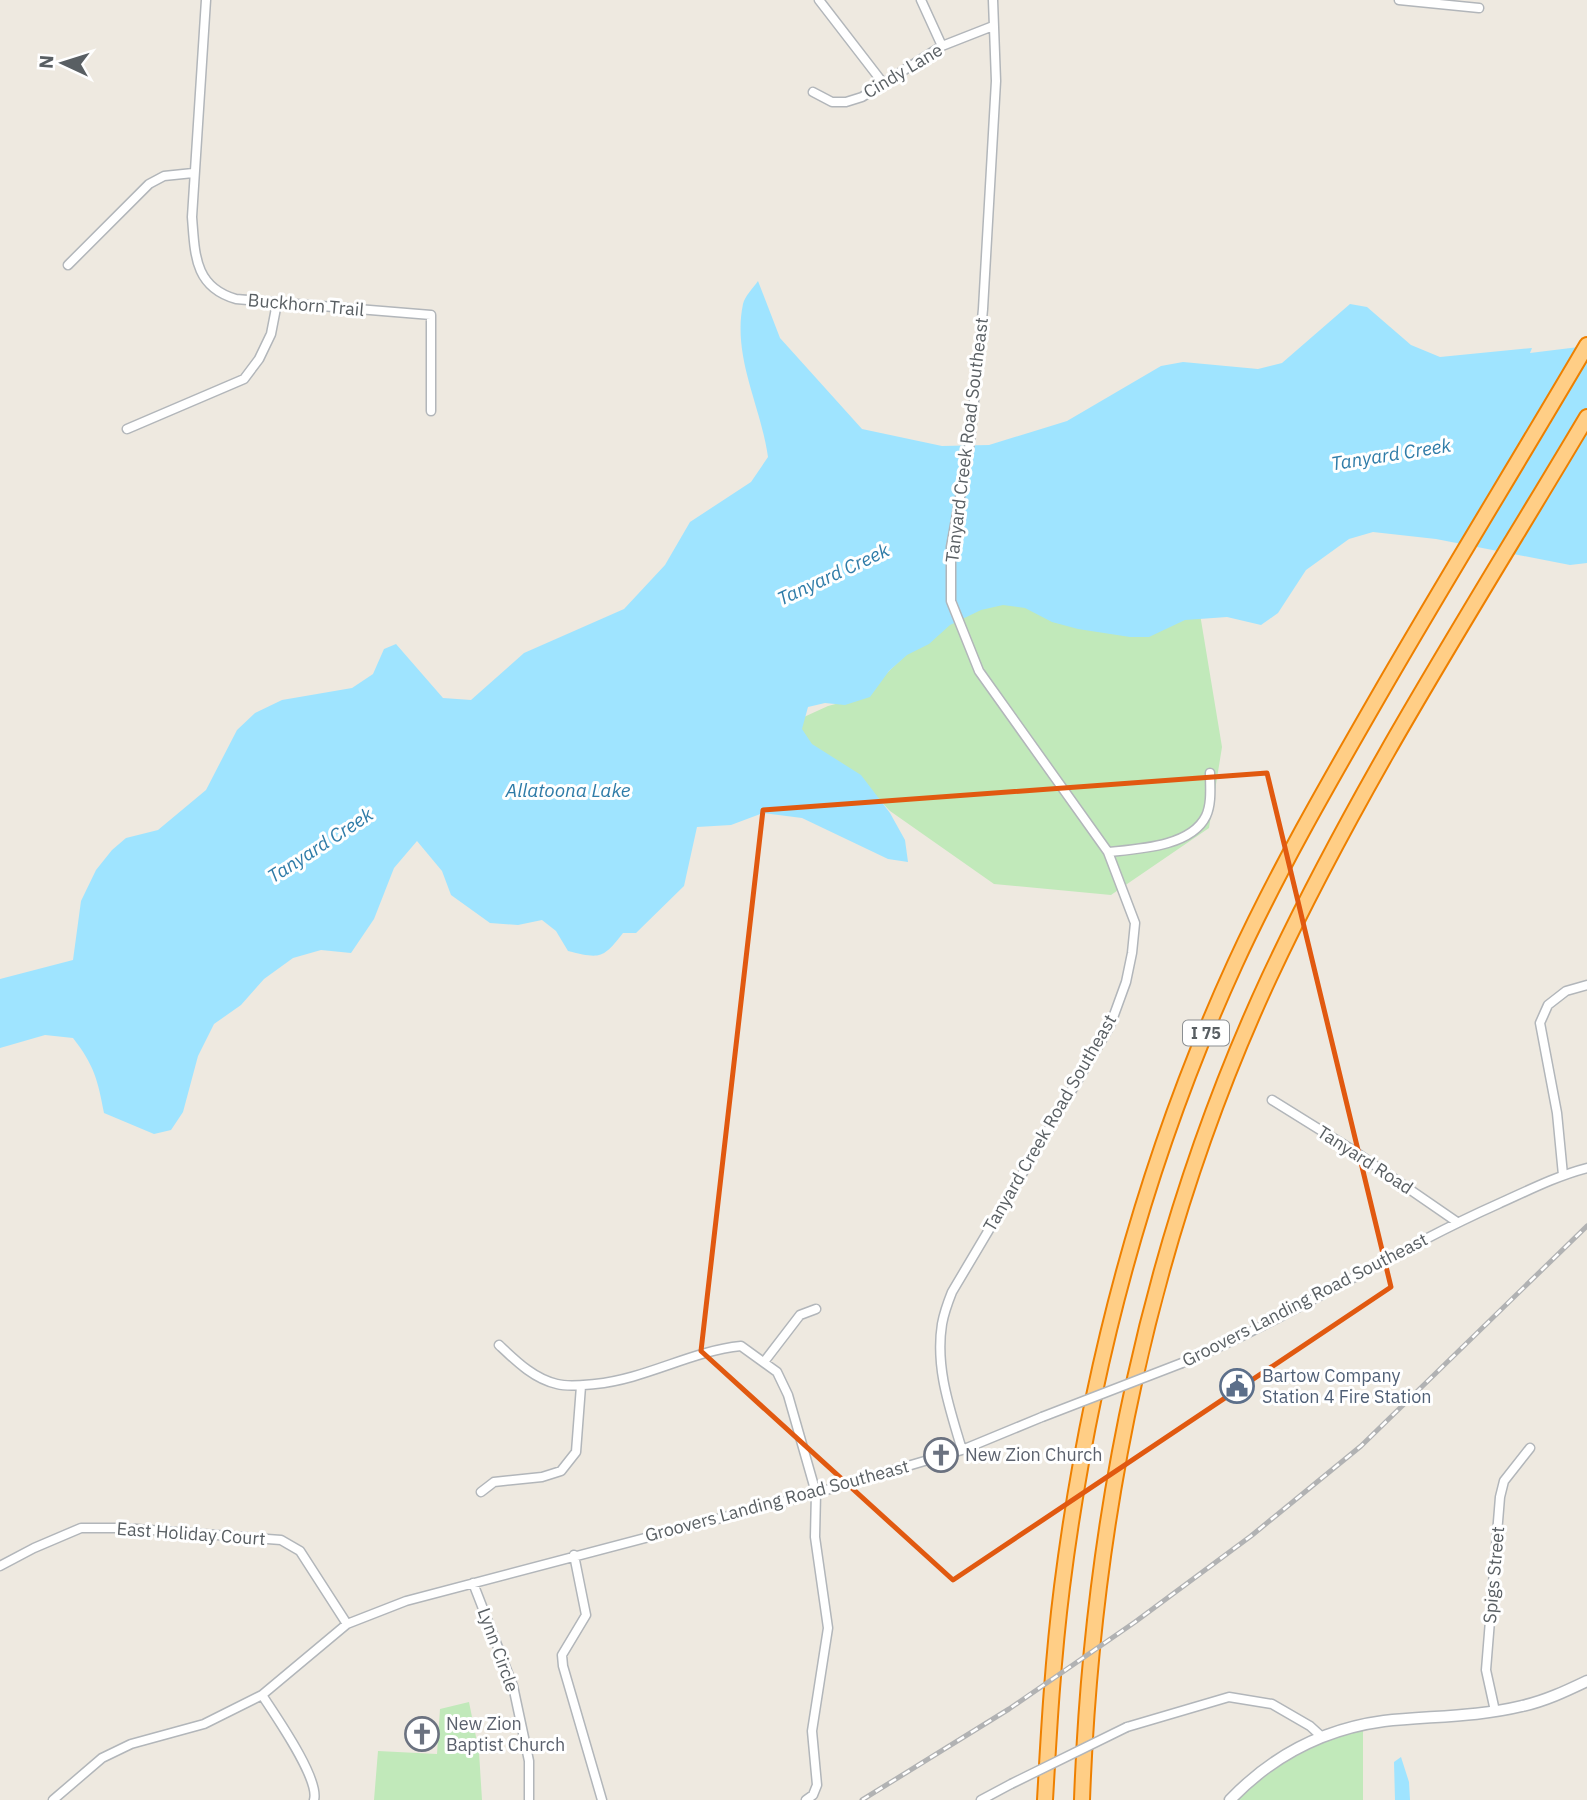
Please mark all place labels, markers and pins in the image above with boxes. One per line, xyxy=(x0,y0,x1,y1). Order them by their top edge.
place label: Bartow Company Station 4 Fire Station xyxy=(1262,1364,1432,1408)
public building icon: Bartow Company Station 4 Fire Station xyxy=(1218,1367,1256,1405)
church icon: New Zion Church xyxy=(922,1436,960,1474)
place label: New Zion Church xyxy=(965,1443,1103,1466)
place label: New Zion Baptist Church xyxy=(446,1712,565,1756)
church icon: New Zion Baptist Church xyxy=(403,1715,441,1753)

